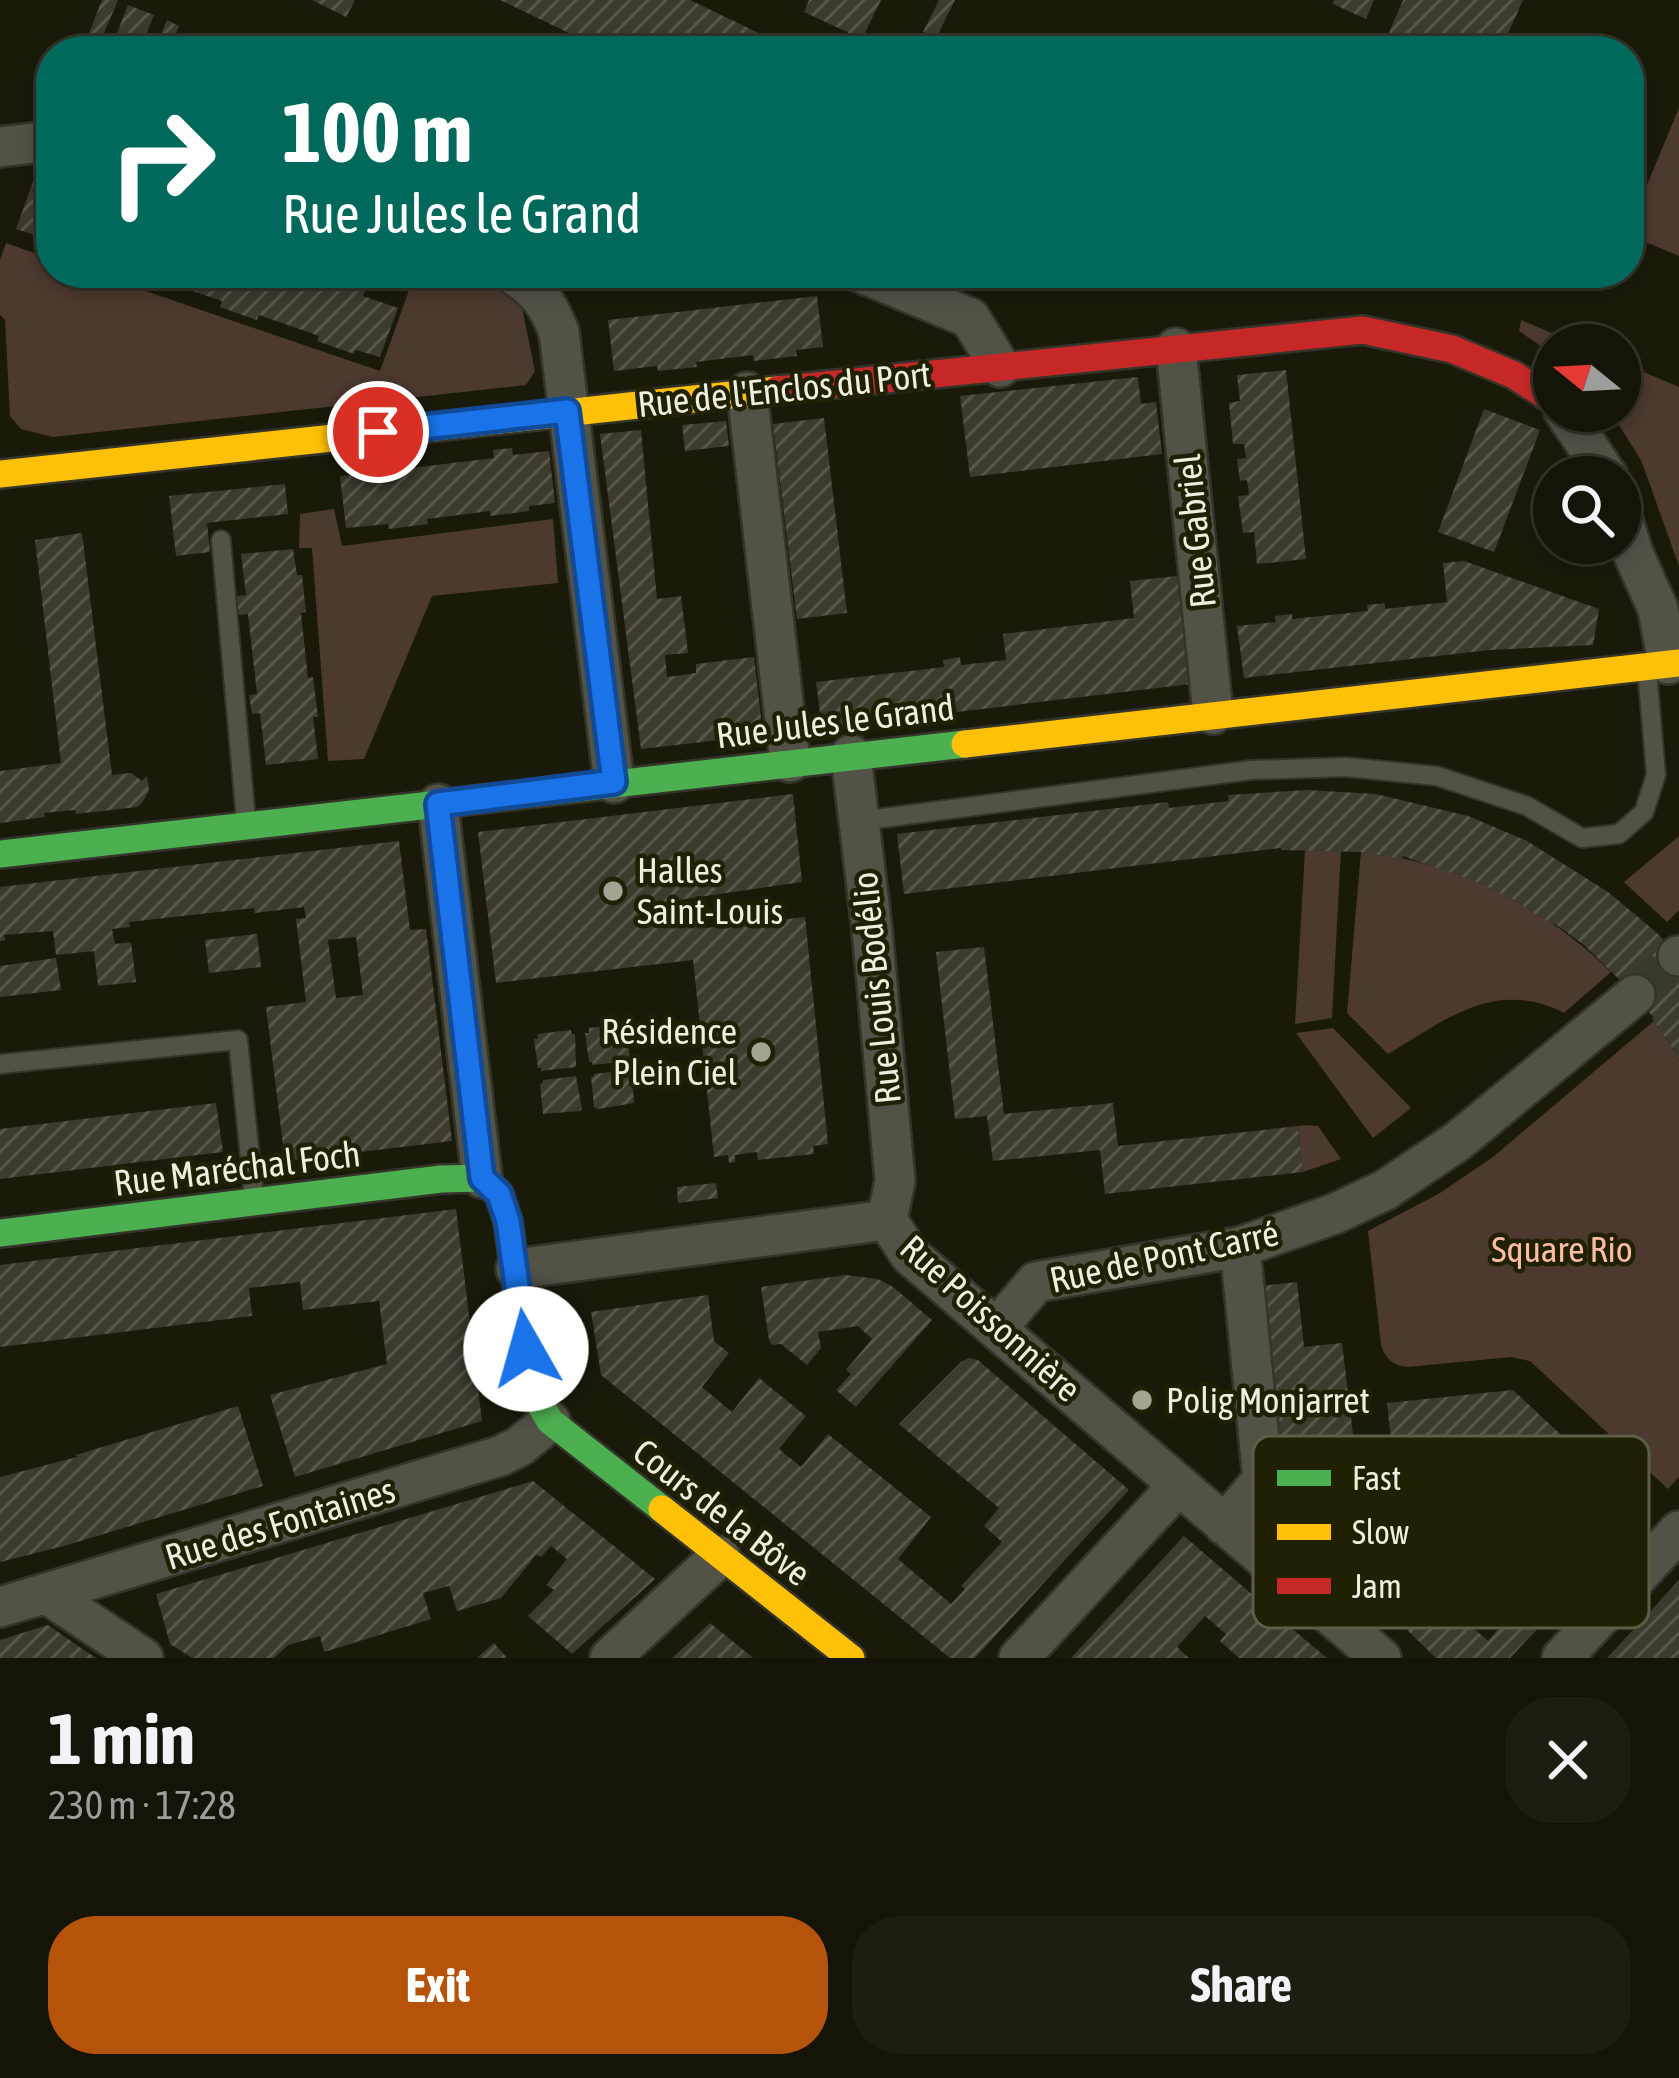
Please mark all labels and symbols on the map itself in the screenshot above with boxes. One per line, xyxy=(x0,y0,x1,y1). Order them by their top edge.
north arrow xyxy=(1533,324,1641,432)
street label: Rue de l'Enclos du Port xyxy=(635,353,933,425)
pin xyxy=(327,381,429,483)
street label: Rue Gabriel xyxy=(1166,452,1224,610)
street label: Rue Jules le Grand xyxy=(714,686,956,756)
place label: Halles Saint-Louis xyxy=(637,849,783,932)
street label: Rue Louis Bodélio xyxy=(843,870,909,1106)
marker: Halles Saint-Louis xyxy=(600,878,626,904)
place label: Résidence Plein Ciel xyxy=(601,1010,737,1093)
marker: Résidence Plein Ciel xyxy=(748,1039,774,1065)
street label: Rue Maréchal Foch xyxy=(111,1132,363,1204)
street label: Rue de Pont Carré xyxy=(1046,1211,1282,1301)
street label: Rue Poissonnière xyxy=(892,1226,1090,1410)
park label: Square Rio xyxy=(1491,1228,1633,1270)
position arrow xyxy=(463,1286,589,1412)
place label: Polig Monjarret xyxy=(1166,1379,1370,1421)
marker: Polig Monjarret xyxy=(1129,1387,1155,1413)
street label: Cours de la Bôve xyxy=(625,1430,819,1594)
legend xyxy=(1253,1436,1649,1628)
text: Fast xyxy=(1352,1459,1401,1497)
street label: Rue des Fontaines xyxy=(160,1468,400,1578)
text: Slow xyxy=(1352,1513,1409,1551)
text: Jam xyxy=(1352,1567,1402,1605)

